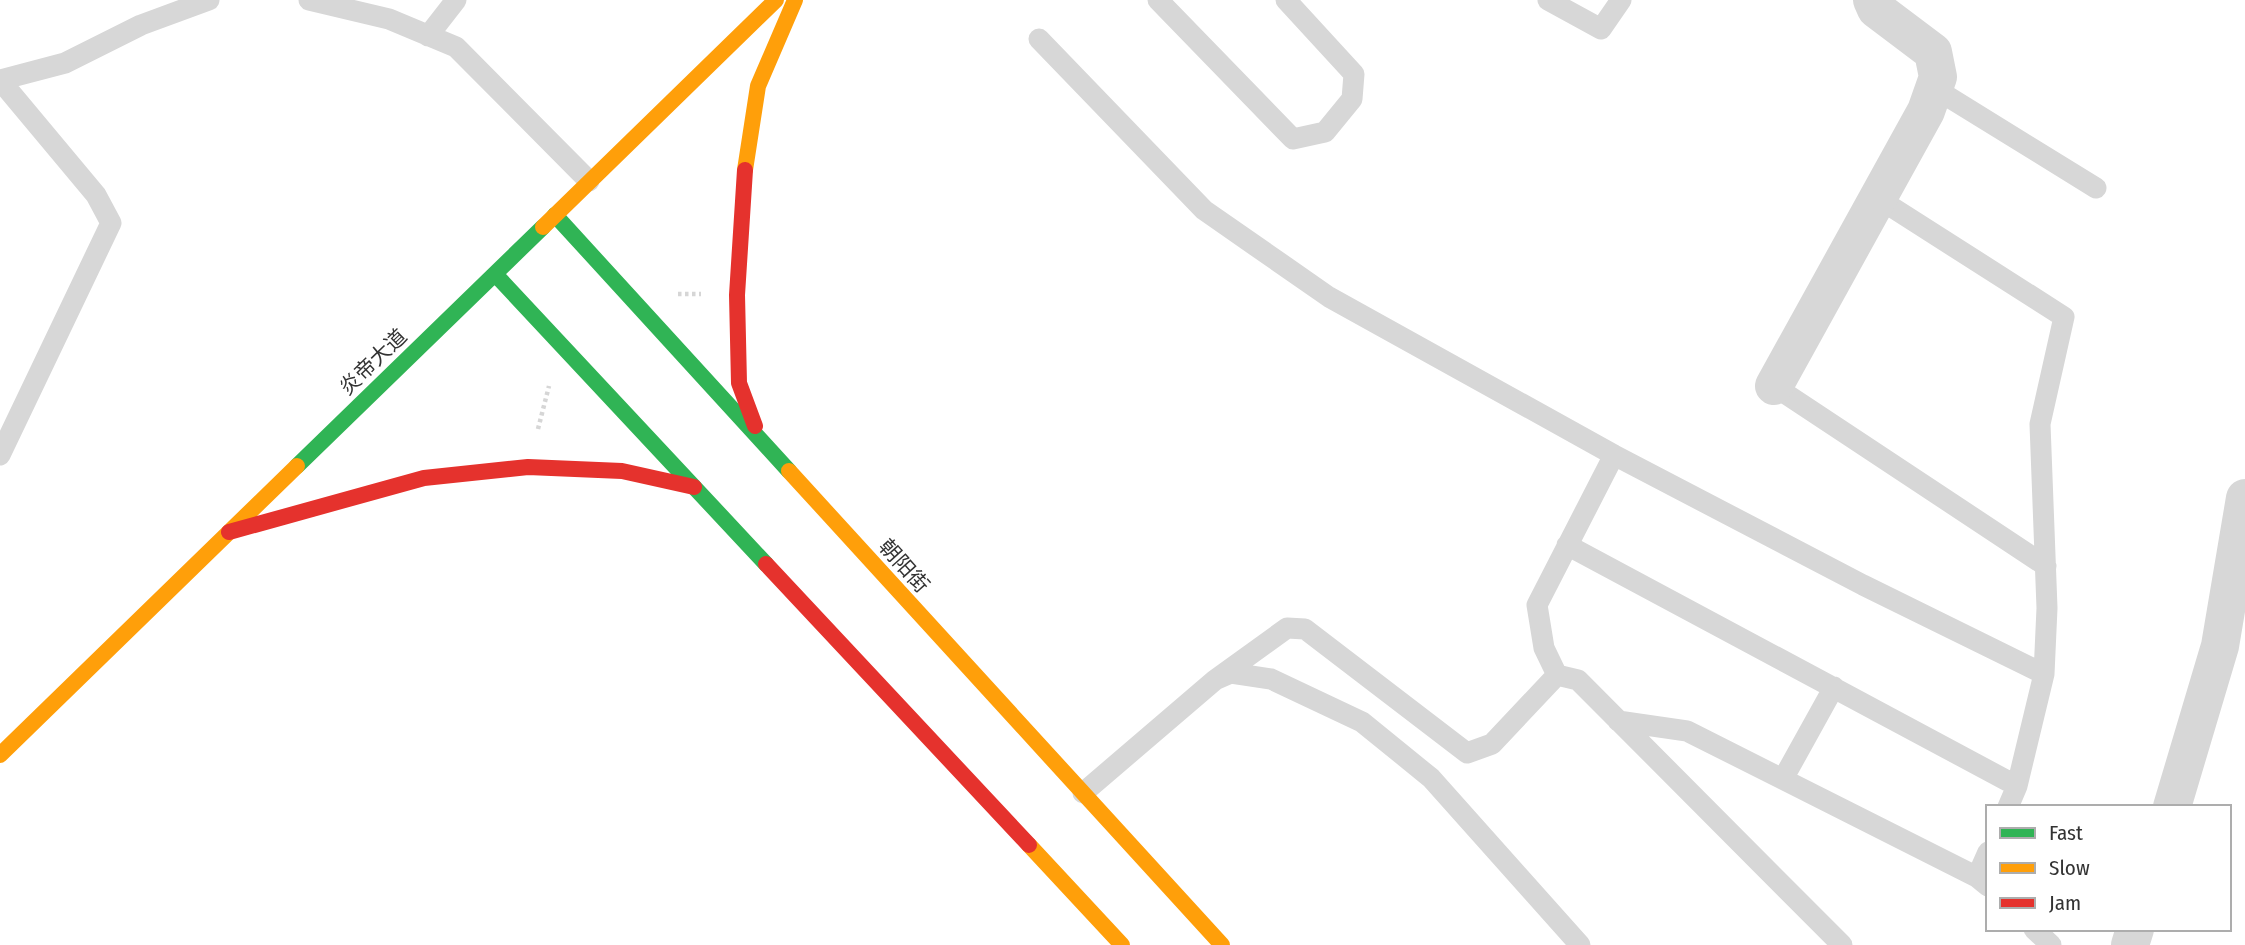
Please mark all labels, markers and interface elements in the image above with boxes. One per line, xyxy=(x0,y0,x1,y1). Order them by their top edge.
street label: 炎帝大道 xyxy=(334,323,412,401)
street label: 朝阳街 xyxy=(873,534,935,598)
legend xyxy=(1986,805,2231,931)
text: Fast xyxy=(2049,820,2083,846)
text: Slow xyxy=(2049,855,2090,881)
text: Jam xyxy=(2049,890,2081,916)

